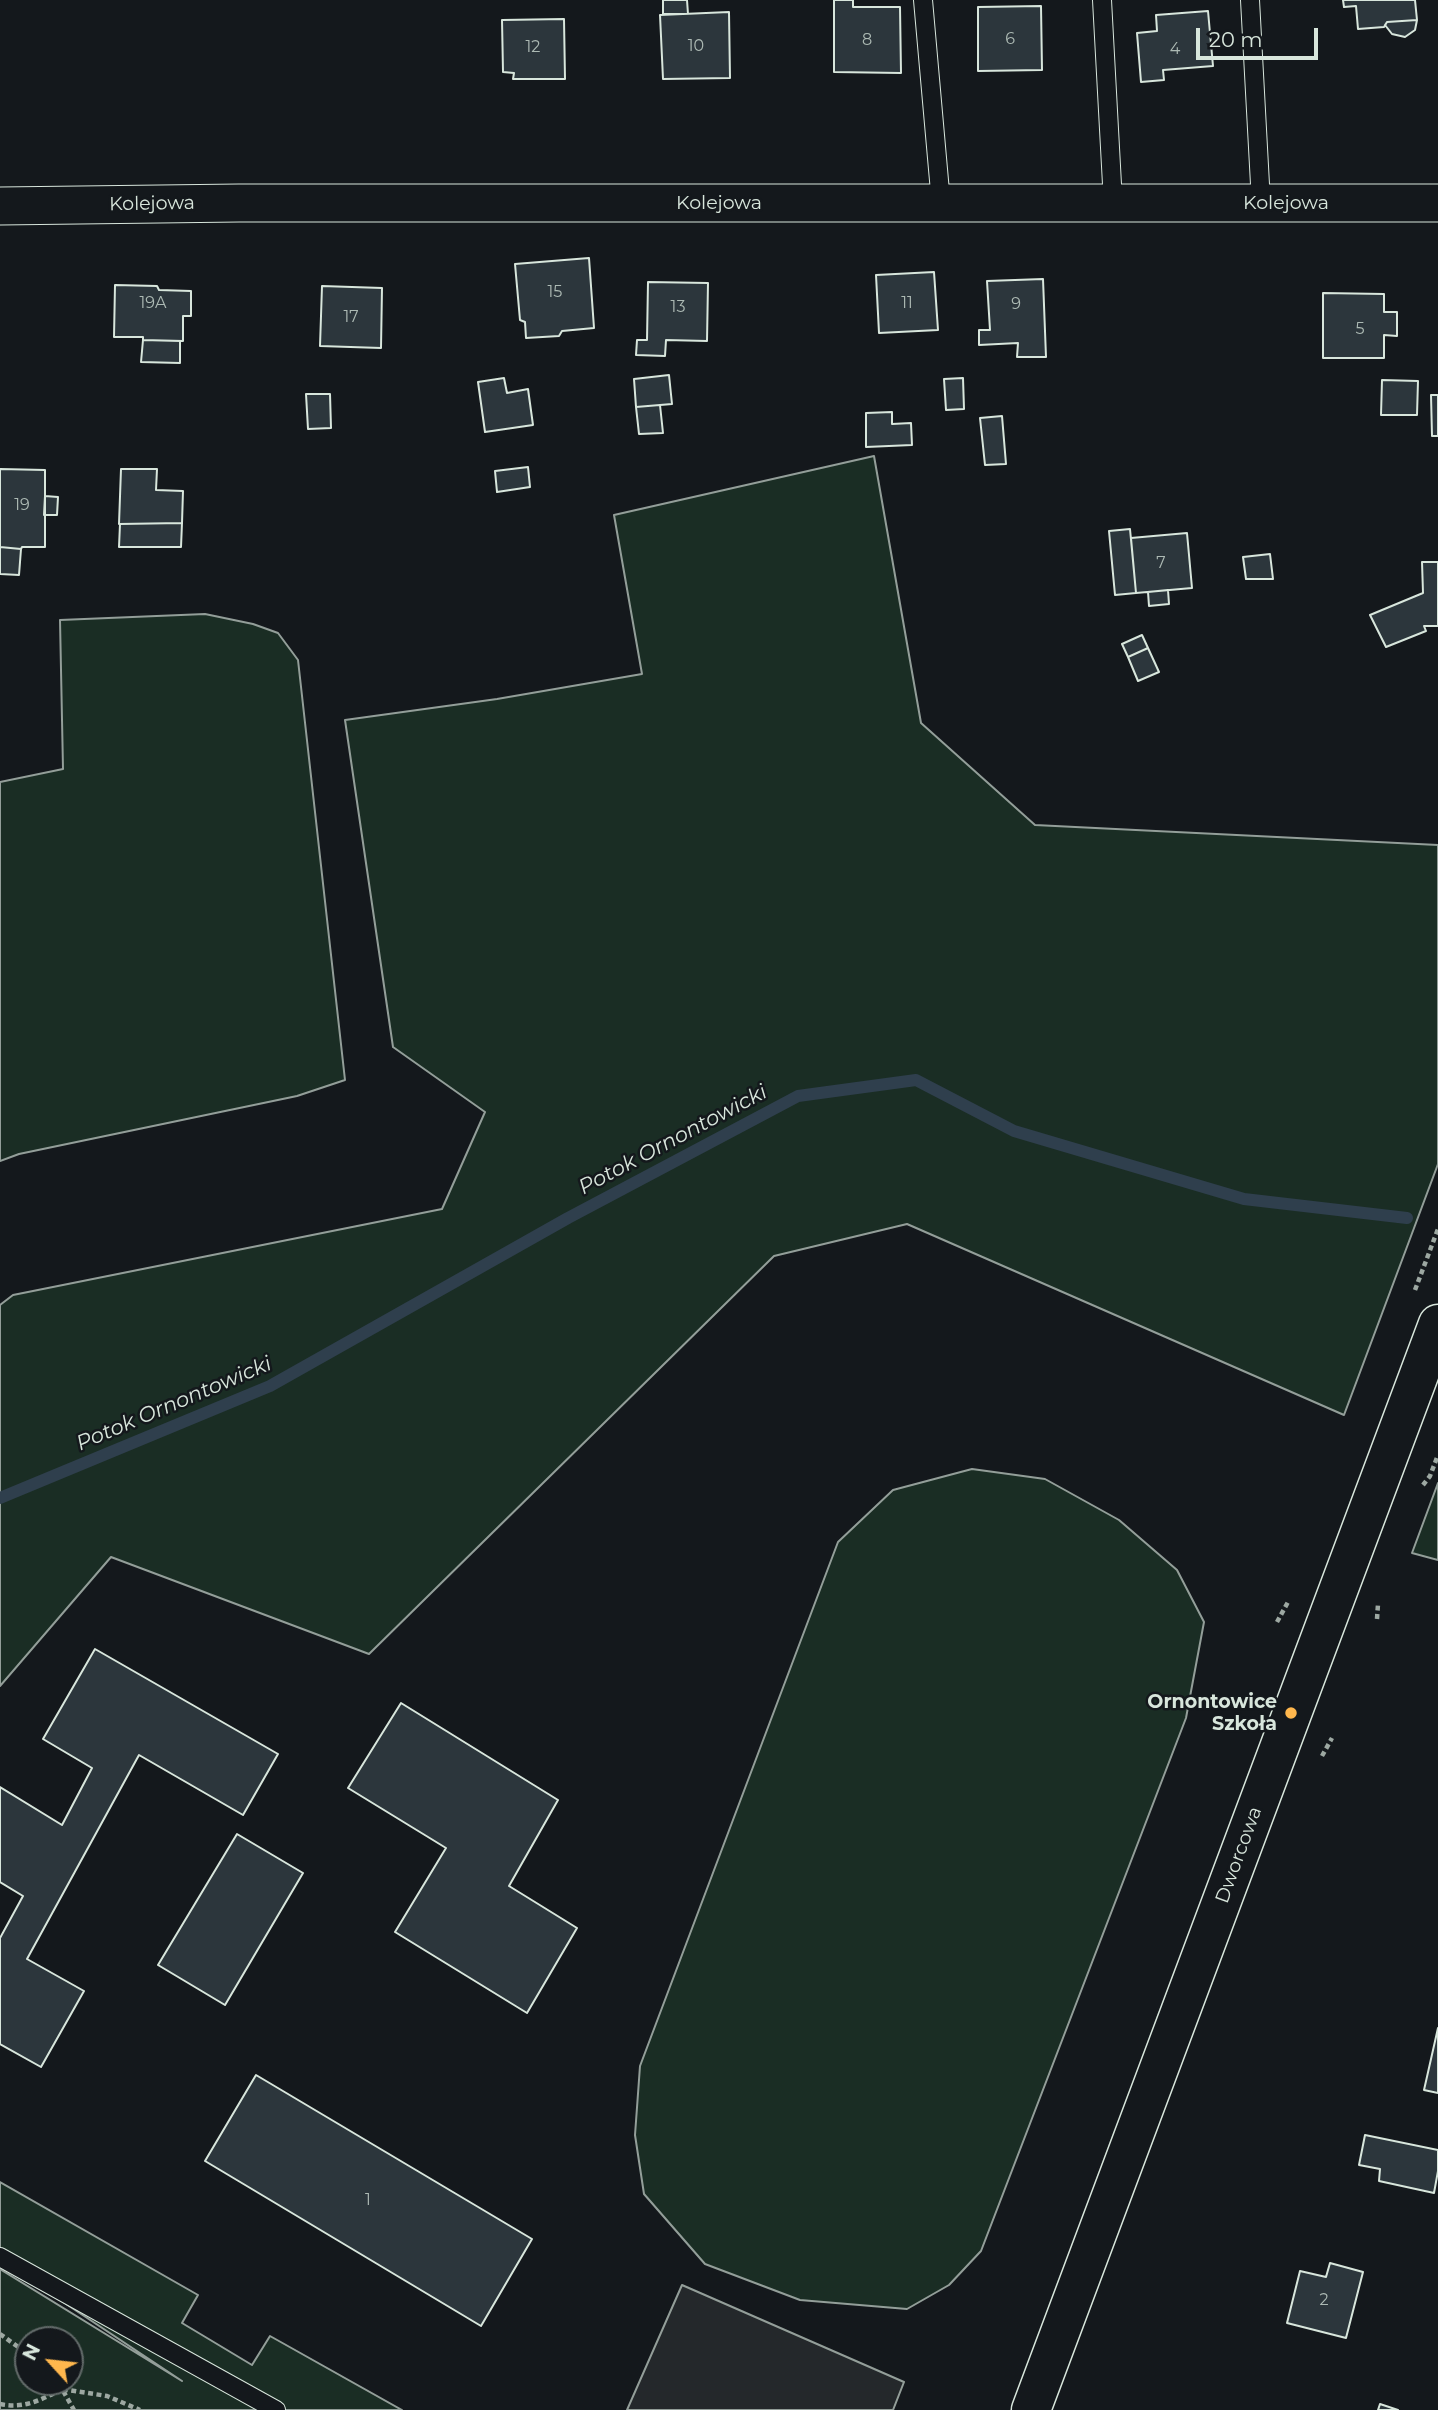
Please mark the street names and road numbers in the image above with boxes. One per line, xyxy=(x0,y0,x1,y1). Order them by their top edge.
street label: Kolejowa xyxy=(109,192,195,216)
street label: Kolejowa xyxy=(676,192,762,214)
street label: Kolejowa xyxy=(1243,192,1329,214)
street label: Dworcowa xyxy=(1211,1804,1267,1906)

